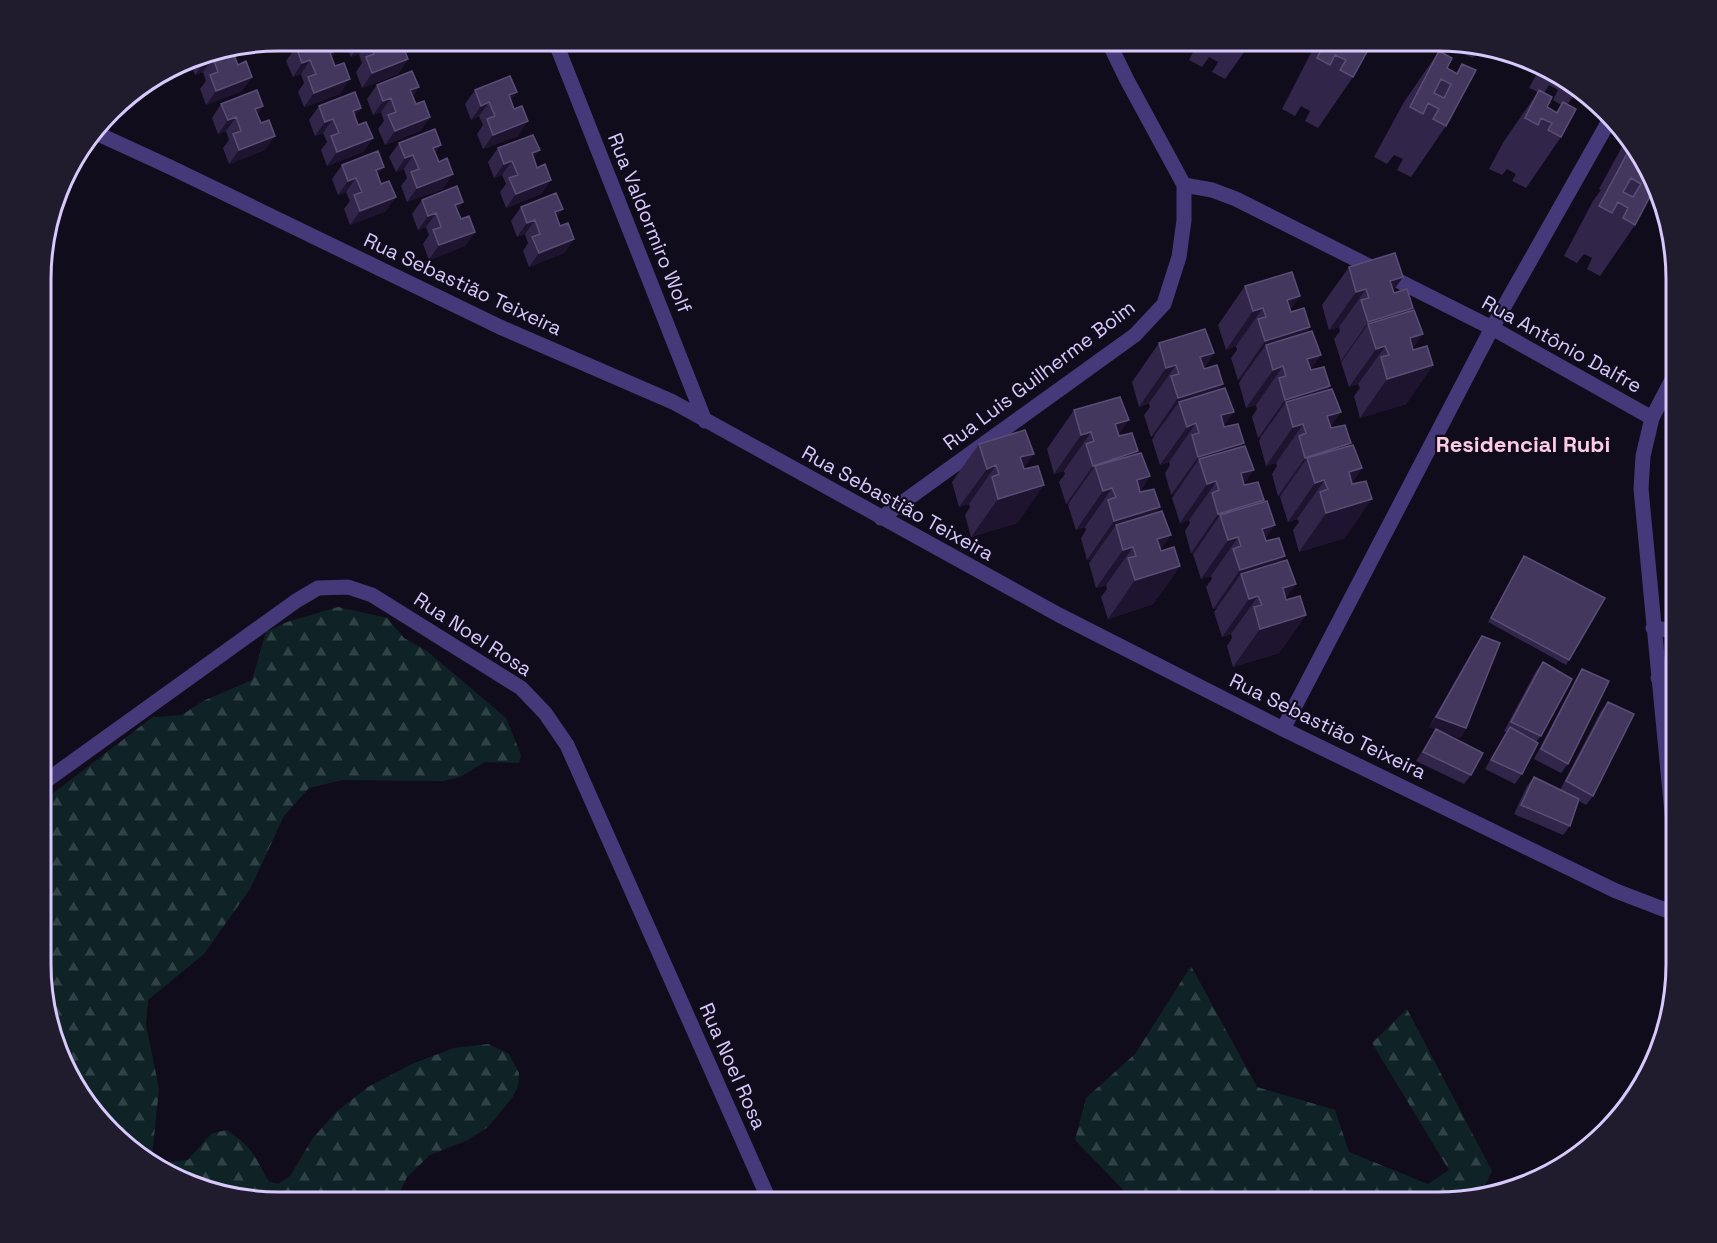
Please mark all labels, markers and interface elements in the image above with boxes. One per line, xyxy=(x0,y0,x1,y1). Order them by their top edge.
street label: Rua Valdormiro Wolf xyxy=(602,129,698,317)
street label: Rua Sebastião Teixeira xyxy=(360,227,566,341)
street label: Rua Antônio Dalfre xyxy=(1477,289,1647,399)
street label: Rua Luis Guilherme Boim xyxy=(938,294,1140,456)
district label: Residencial Rubi xyxy=(1436,430,1610,458)
street label: Rua Sebastião Teixeira xyxy=(797,439,999,567)
street label: Rua Noel Rosa xyxy=(409,586,537,682)
street label: Rua Sebastião Teixeira xyxy=(1225,667,1431,785)
street label: Rua Noel Rosa xyxy=(693,999,773,1133)

